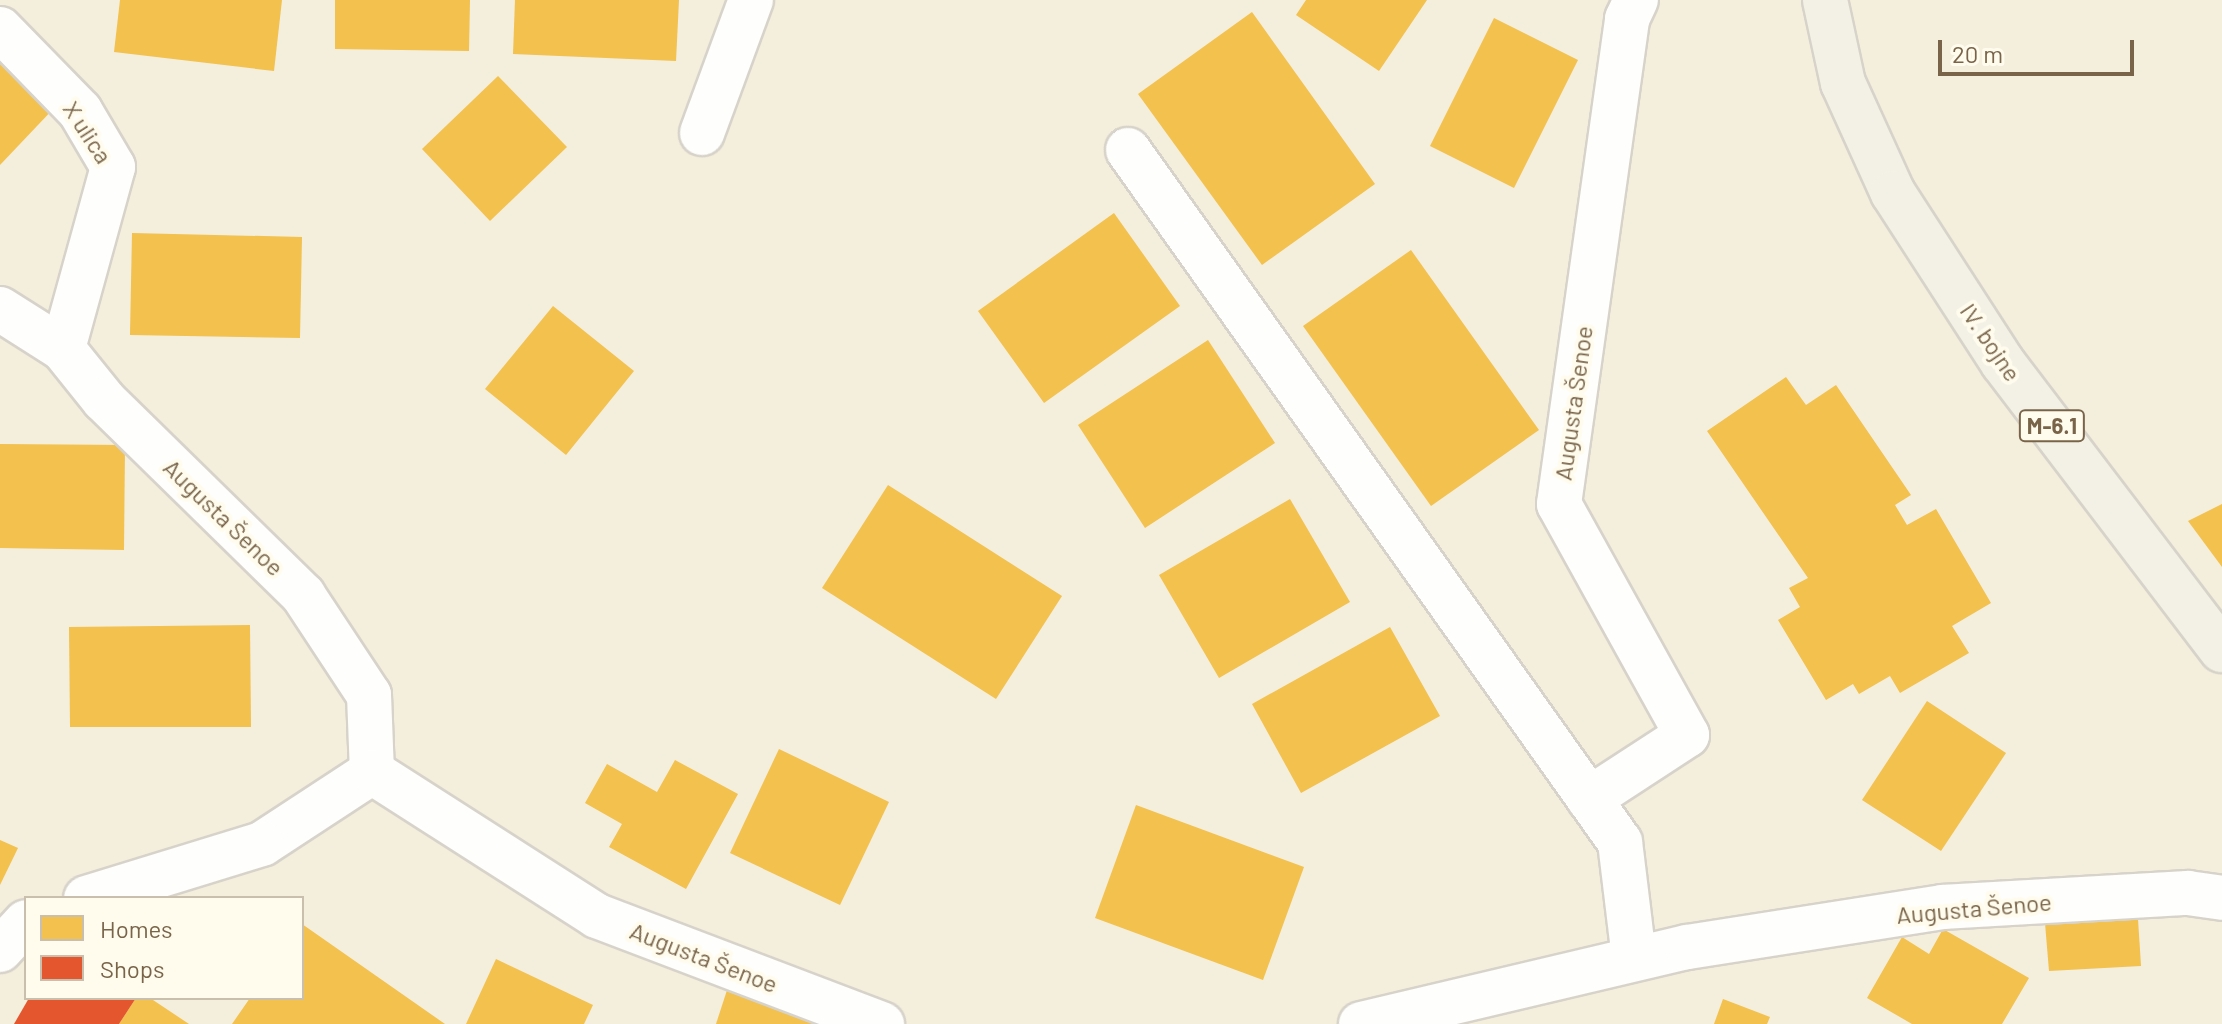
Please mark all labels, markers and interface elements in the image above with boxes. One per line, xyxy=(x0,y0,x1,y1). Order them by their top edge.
scale bar xyxy=(1942,24,2138,74)
text: 20 m xyxy=(1952,39,2003,68)
street label: X ulica xyxy=(57,96,119,168)
street label: IV. bojne xyxy=(1955,298,2027,386)
street label: Augusta Šenoe xyxy=(1548,324,1598,482)
road number: M-6.1 xyxy=(2018,408,2086,444)
street label: Augusta Šenoe xyxy=(158,452,290,582)
street label: Augusta Šenoe xyxy=(1895,887,2053,929)
legend xyxy=(24,896,304,1000)
text: Homes xyxy=(100,914,173,943)
street label: Augusta Šenoe xyxy=(626,916,782,998)
text: Shops xyxy=(100,954,165,983)

